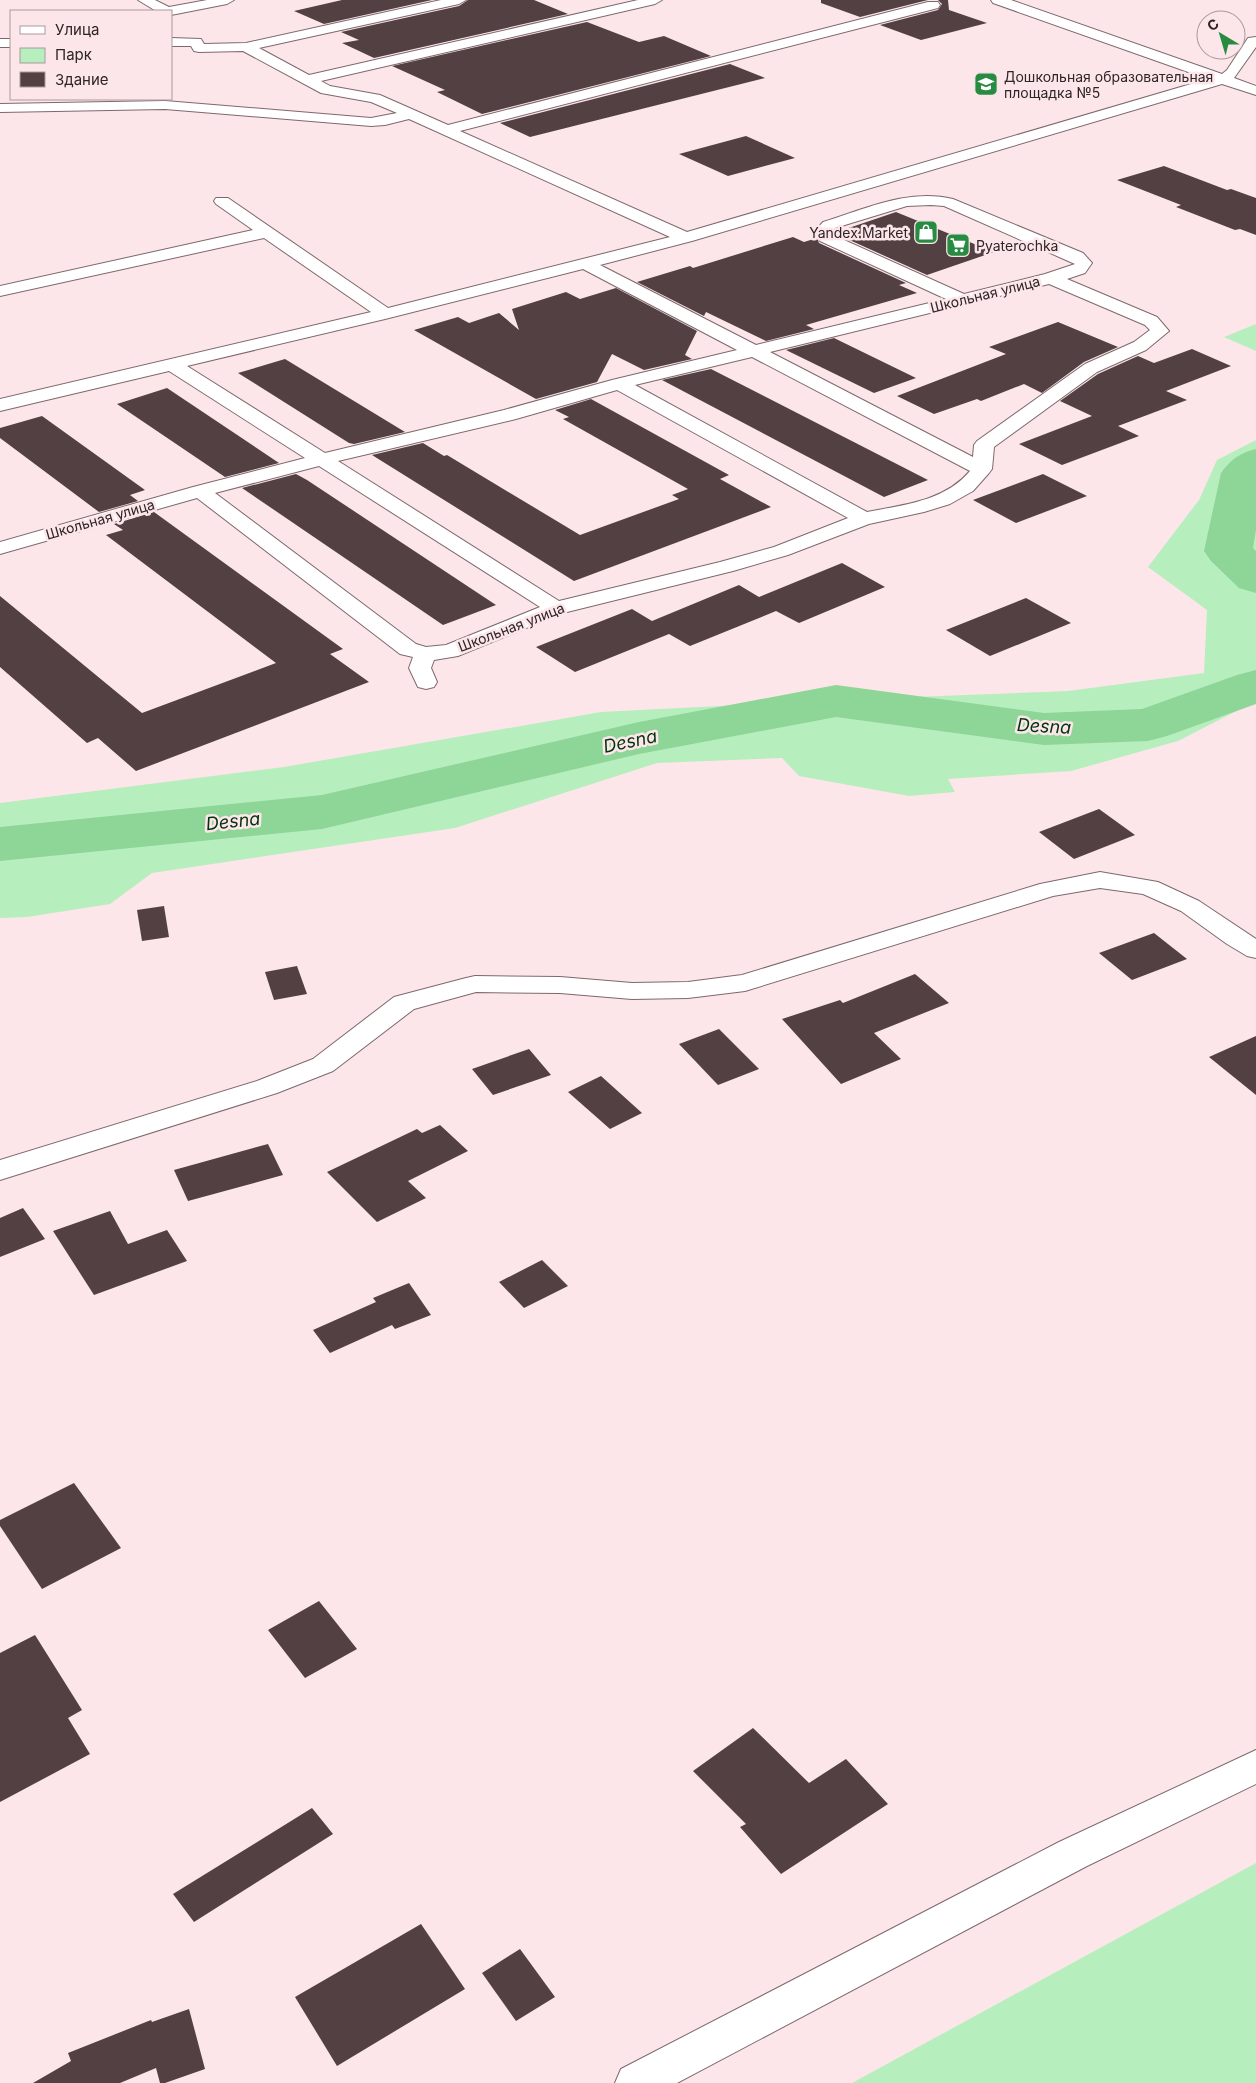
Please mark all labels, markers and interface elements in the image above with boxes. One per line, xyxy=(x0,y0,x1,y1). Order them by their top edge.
legend xyxy=(10,10,172,100)
north arrow xyxy=(1196,10,1246,60)
text: С xyxy=(1203,14,1222,34)
text: Улица xyxy=(55,20,99,39)
text: Парк xyxy=(55,45,92,64)
place label: Дошкольная образовательная площадка №5 xyxy=(1004,68,1213,101)
text: Здание xyxy=(55,70,109,89)
school or university icon: Дошкольная образовательная площадка №5 xyxy=(973,71,999,97)
shop icon: Yandex.Market xyxy=(913,219,939,245)
place label: Yandex.Market xyxy=(809,224,908,241)
supermarket icon: Pyaterochka xyxy=(945,232,971,258)
place label: Pyaterochka xyxy=(976,237,1058,254)
street label: Школьная улица xyxy=(928,272,1042,316)
street label: Школьная улица xyxy=(44,495,156,543)
street label: Школьная улица xyxy=(455,599,567,655)
water label: Desna xyxy=(1016,714,1072,738)
water label: Desna xyxy=(601,725,659,757)
water label: Desna xyxy=(205,808,261,834)

